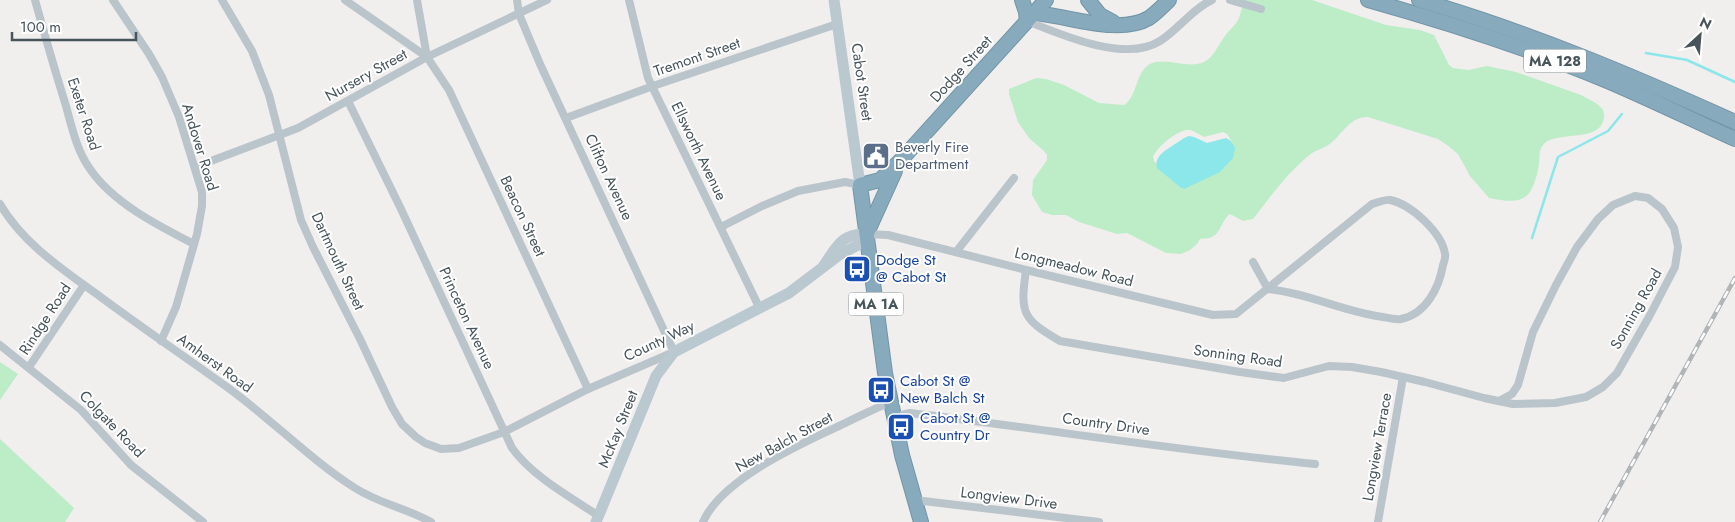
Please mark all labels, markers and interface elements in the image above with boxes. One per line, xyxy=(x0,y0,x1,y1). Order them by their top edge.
scale bar xyxy=(12,10,136,42)
north arrow xyxy=(1675,10,1725,60)
text: N xyxy=(1696,12,1715,35)
text: 100 m xyxy=(20,16,61,38)
street label: Dodge Street xyxy=(925,30,997,107)
street label: Tremont Street xyxy=(651,32,744,82)
street label: Cabot Street xyxy=(846,42,878,123)
street label: Nursery Street xyxy=(321,43,411,107)
road number: MA 128 xyxy=(1524,49,1586,72)
street label: Exeter Road xyxy=(62,75,106,153)
street label: Ellsworth Avenue xyxy=(666,98,732,204)
street label: Andover Road xyxy=(176,101,224,193)
street label: Clifton Avenue xyxy=(579,130,639,224)
place label: Beverly Fire Department xyxy=(895,136,969,175)
public building icon: Beverly Fire Department xyxy=(861,141,891,171)
street label: Beacon Street xyxy=(495,172,551,260)
street label: Dartmouth Street xyxy=(306,208,370,314)
street label: Longmeadow Road xyxy=(1012,242,1136,292)
place label: Dodge St @ Cabot St xyxy=(876,249,947,288)
bus stop icon: Dodge St @ Cabot St xyxy=(842,254,872,284)
street label: Princeton Avenue xyxy=(434,263,500,373)
street label: Sonning Road xyxy=(1605,265,1667,353)
street label: Rindge Road xyxy=(13,279,77,359)
road number: MA 1A xyxy=(848,292,904,316)
street label: County Way xyxy=(620,315,698,367)
street label: Amherst Road xyxy=(173,328,257,398)
street label: Sonning Road xyxy=(1192,339,1284,373)
place label: Cabot St @ New Balch St xyxy=(900,370,985,409)
bus stop icon: Cabot St @ New Balch St xyxy=(866,375,896,405)
street label: Colgate Road xyxy=(74,385,150,463)
street label: McKay Street xyxy=(592,387,644,471)
street label: Longview Terrace xyxy=(1357,391,1397,503)
street label: New Balch Street xyxy=(731,406,837,478)
place label: Cabot St @ Country Dr xyxy=(920,407,991,446)
street label: Country Drive xyxy=(1061,407,1151,441)
bus stop icon: Cabot St @ Country Dr xyxy=(886,412,916,442)
street label: Longview Drive xyxy=(959,481,1059,515)

